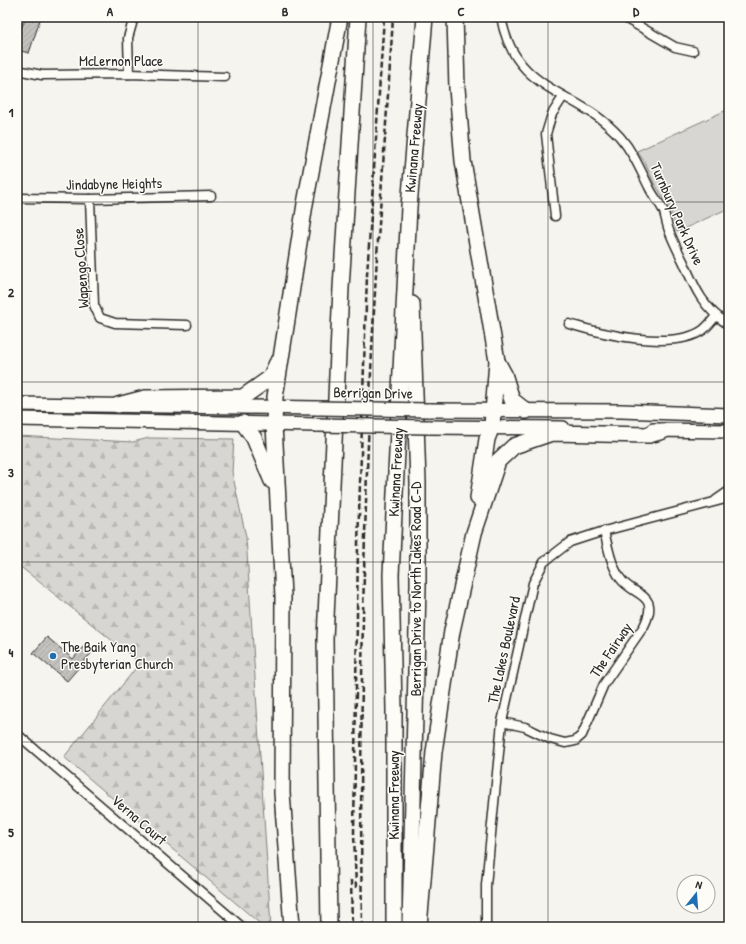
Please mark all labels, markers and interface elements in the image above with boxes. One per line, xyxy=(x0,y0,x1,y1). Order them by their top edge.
text: A xyxy=(107,2,114,20)
text: B xyxy=(282,2,289,20)
text: C xyxy=(457,2,465,20)
text: D xyxy=(633,2,640,20)
street label: McLernon Place xyxy=(79,50,163,71)
street label: Kwinana Freeway xyxy=(399,102,428,193)
text: 1 xyxy=(9,103,14,121)
street label: Turnbury Park Drive xyxy=(645,159,709,268)
street label: Jindabyne Heights xyxy=(66,172,163,195)
street label: Wapengo Close xyxy=(67,227,94,309)
text: 2 xyxy=(8,283,15,301)
street label: Berrigan Drive xyxy=(333,381,413,404)
street label: Kwinana Freeway xyxy=(383,427,408,517)
text: 3 xyxy=(8,463,14,481)
street label: Berrigan Drive to North Lakes Road C-D xyxy=(405,481,426,696)
street label: The Lakes Boulevard xyxy=(482,594,525,705)
street label: The Fairway xyxy=(584,618,637,682)
place label: The Baik Yang Presbyterian Church xyxy=(61,636,173,674)
text: 4 xyxy=(9,643,14,661)
marker: The Baik Yang Presbyterian Church xyxy=(48,651,58,661)
street label: Kwinana Freeway xyxy=(383,750,404,840)
street label: Verna Court xyxy=(107,790,172,850)
text: 5 xyxy=(8,823,14,841)
north arrow xyxy=(676,874,716,914)
text: N xyxy=(694,877,704,892)

